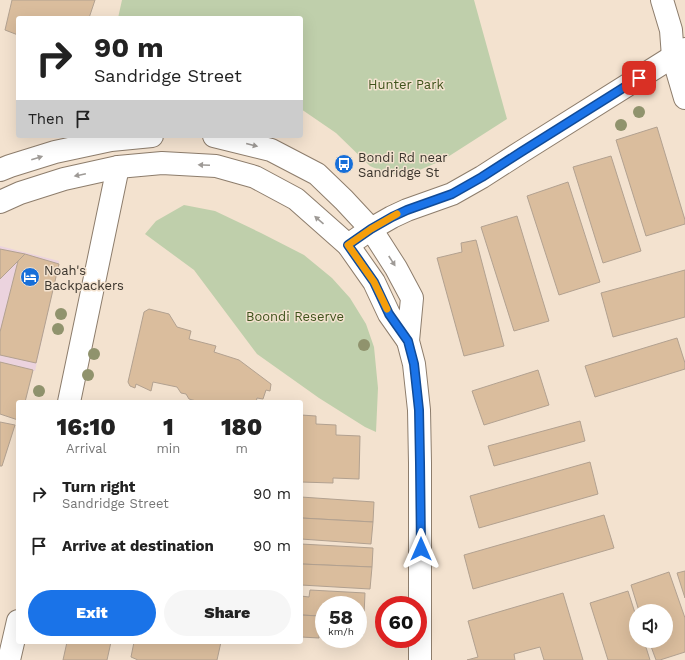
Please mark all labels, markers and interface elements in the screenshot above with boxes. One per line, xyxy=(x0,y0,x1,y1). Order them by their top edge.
text: 90 m xyxy=(94,31,164,64)
icon: right xyxy=(28,32,80,84)
pin xyxy=(622,61,656,95)
text: Sandridge Street xyxy=(94,65,242,86)
icon: arrive xyxy=(628,67,650,89)
park label: Hunter Park xyxy=(368,77,445,92)
icon: arrive xyxy=(72,108,94,130)
text: Then xyxy=(28,110,64,128)
one-way arrow xyxy=(246,142,258,148)
place label: Bondi Rd near Sandridge St xyxy=(358,150,448,180)
bus stop icon: Bondi Rd near Sandridge St xyxy=(333,153,355,175)
one-way arrow xyxy=(31,155,43,161)
one-way arrow xyxy=(198,162,210,169)
one-way arrow xyxy=(73,173,86,179)
one-way arrow xyxy=(314,215,324,224)
one-way arrow xyxy=(388,256,396,267)
place label: Noah's Backpackers xyxy=(44,263,124,293)
hotel icon: Noah's Backpackers xyxy=(19,266,41,288)
park label: Boondi Reserve xyxy=(246,309,344,324)
text: 16:10 xyxy=(57,413,116,441)
text: 1 xyxy=(163,413,174,441)
text: 180 xyxy=(221,413,262,441)
text: Arrival xyxy=(66,441,106,456)
text: min xyxy=(156,441,180,456)
text: m xyxy=(235,441,248,456)
text: Turn right xyxy=(62,478,135,496)
icon: right xyxy=(28,483,50,505)
text: 90 m xyxy=(253,485,291,503)
text: Sandridge Street xyxy=(62,496,169,511)
position arrow xyxy=(400,528,442,570)
icon: arrive xyxy=(28,535,50,557)
text: Arrive at destination xyxy=(62,537,214,555)
text: 90 m xyxy=(253,537,291,555)
button: Exit xyxy=(28,590,156,636)
button: Share xyxy=(164,590,291,636)
speed limit sign: 60 xyxy=(375,596,427,648)
map controls xyxy=(629,604,673,648)
button: sound xyxy=(629,604,673,648)
text: 58 xyxy=(329,605,353,629)
text: km/h xyxy=(328,626,354,637)

